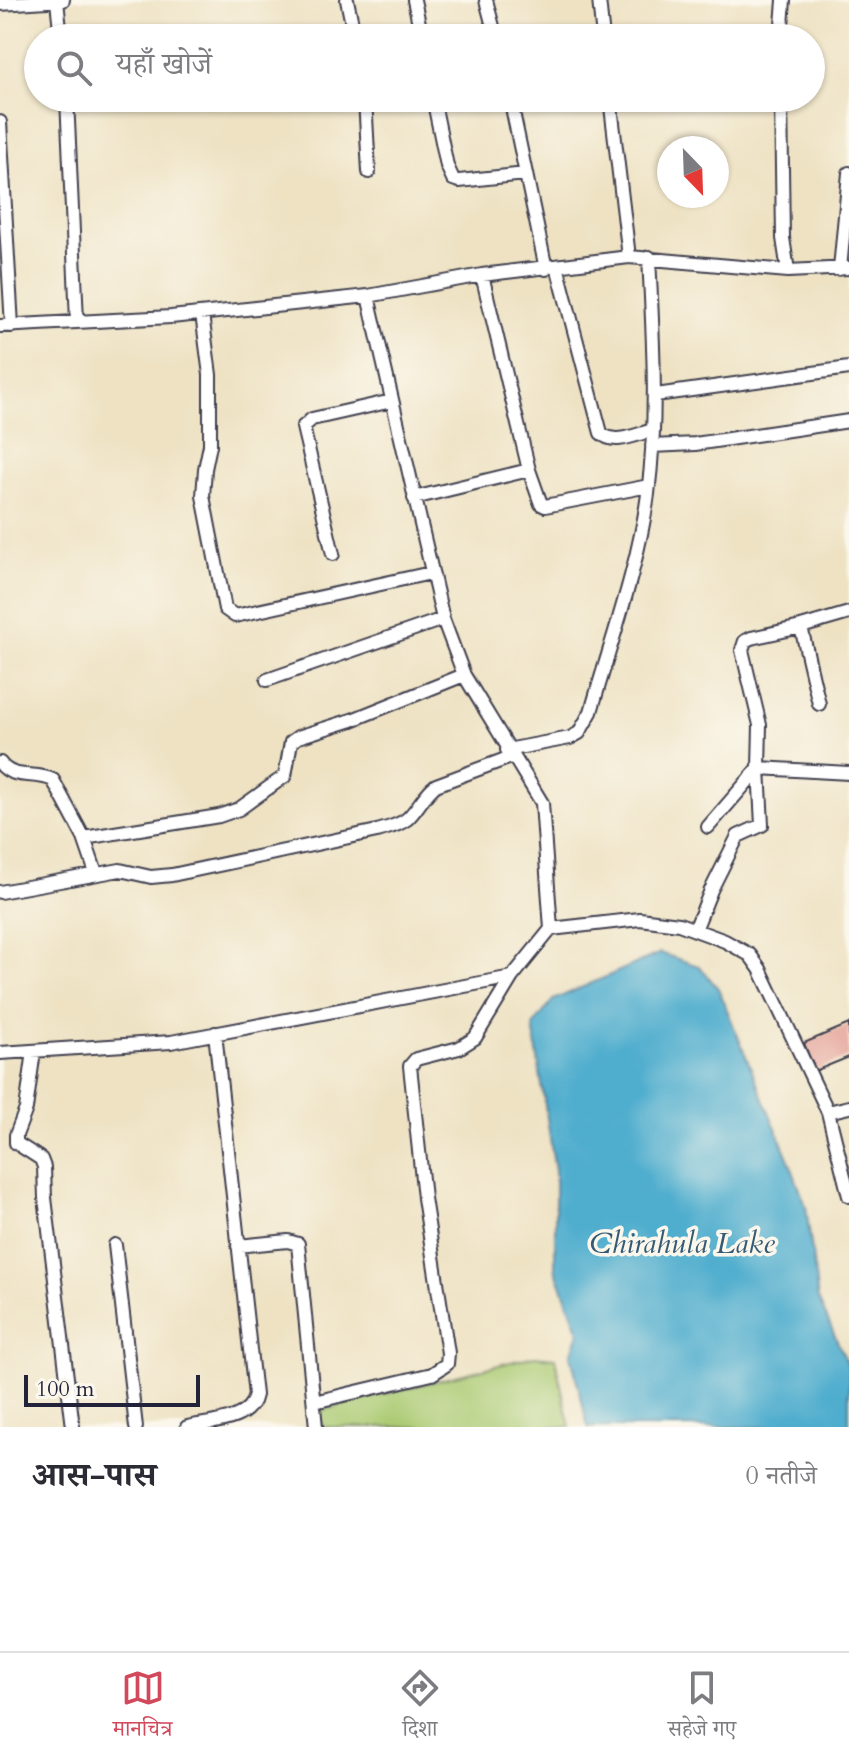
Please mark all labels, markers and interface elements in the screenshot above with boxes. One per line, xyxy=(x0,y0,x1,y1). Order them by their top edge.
search box xyxy=(24,24,825,112)
text: यहाँ खोजें xyxy=(116,44,212,85)
icon: search xyxy=(52,46,96,90)
north arrow xyxy=(657,136,729,208)
water label: Chirahula Lake xyxy=(589,1223,775,1264)
scale bar xyxy=(24,1371,200,1407)
text: 100 m xyxy=(36,1374,94,1404)
text: आस-पास xyxy=(32,1452,156,1498)
text: 0 नतीजे xyxy=(746,1458,817,1493)
tab: मानचित्र xyxy=(113,1666,172,1750)
tab: दिशा xyxy=(398,1666,442,1750)
tab: सहेजे गए xyxy=(668,1666,736,1750)

